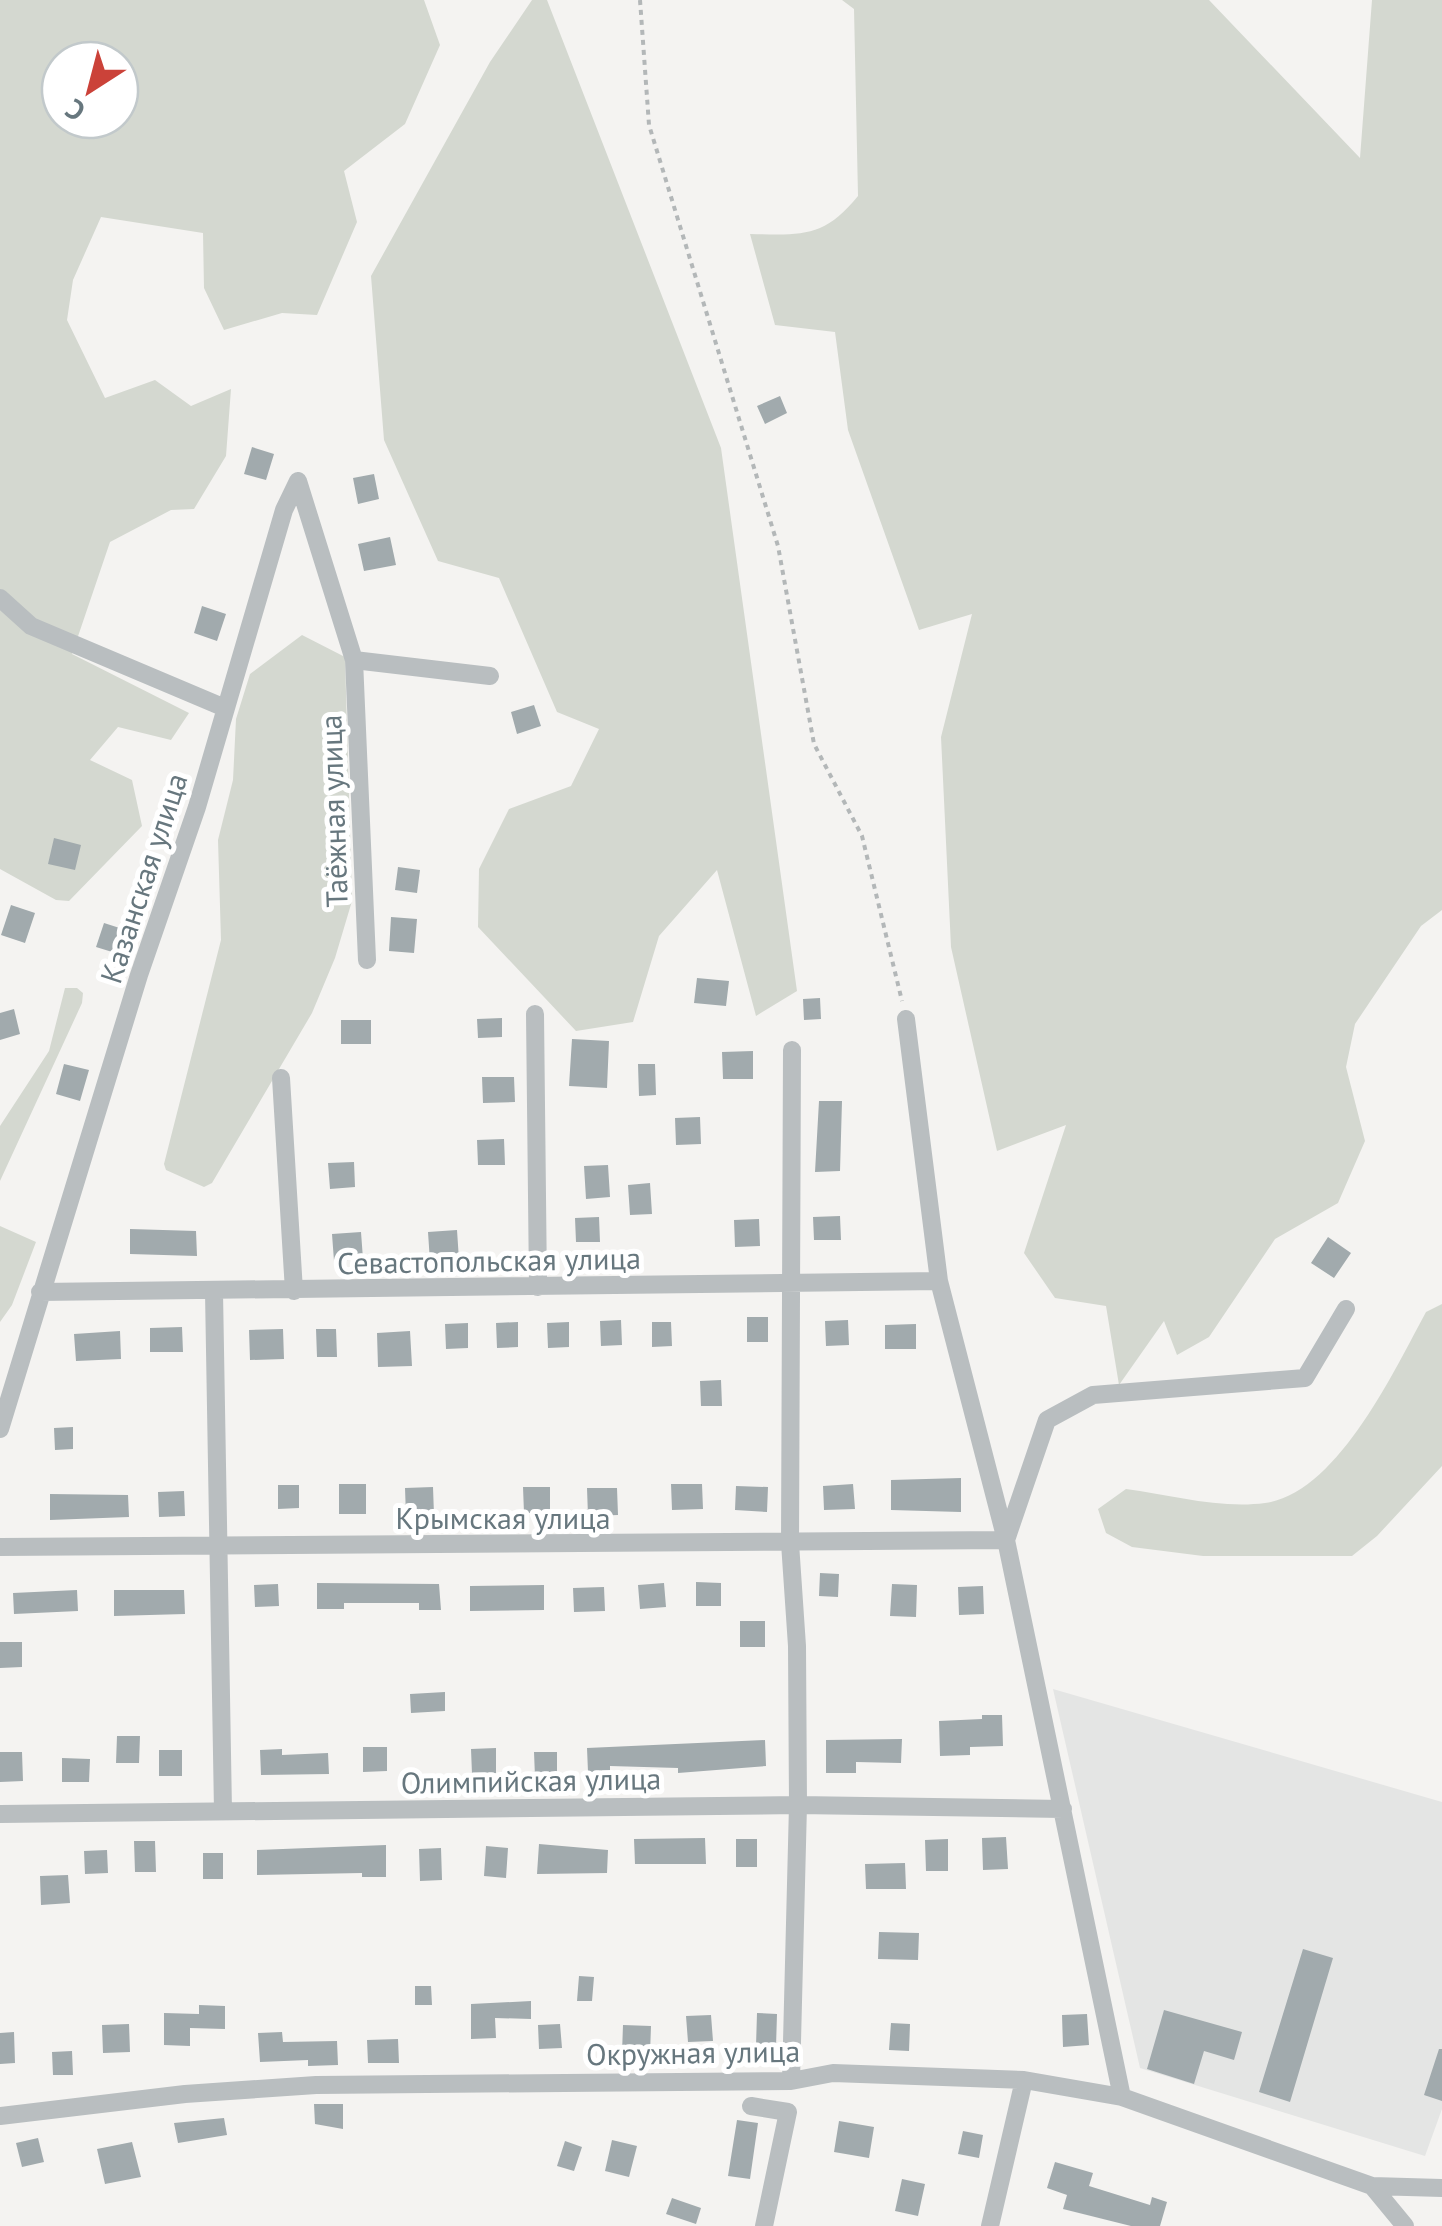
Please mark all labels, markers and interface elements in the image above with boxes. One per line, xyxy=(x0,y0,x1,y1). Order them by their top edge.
north arrow xyxy=(40,40,140,140)
text: С xyxy=(58,91,92,130)
street label: Таёжная улица xyxy=(310,714,356,908)
street label: Казанская улица xyxy=(91,768,195,988)
street label: Севастопольская улица xyxy=(337,1238,641,1282)
street label: Крымская улица xyxy=(395,1498,611,1537)
street label: Олимпийская улица xyxy=(400,1758,662,1802)
street label: Окружная улица xyxy=(586,2031,800,2073)

